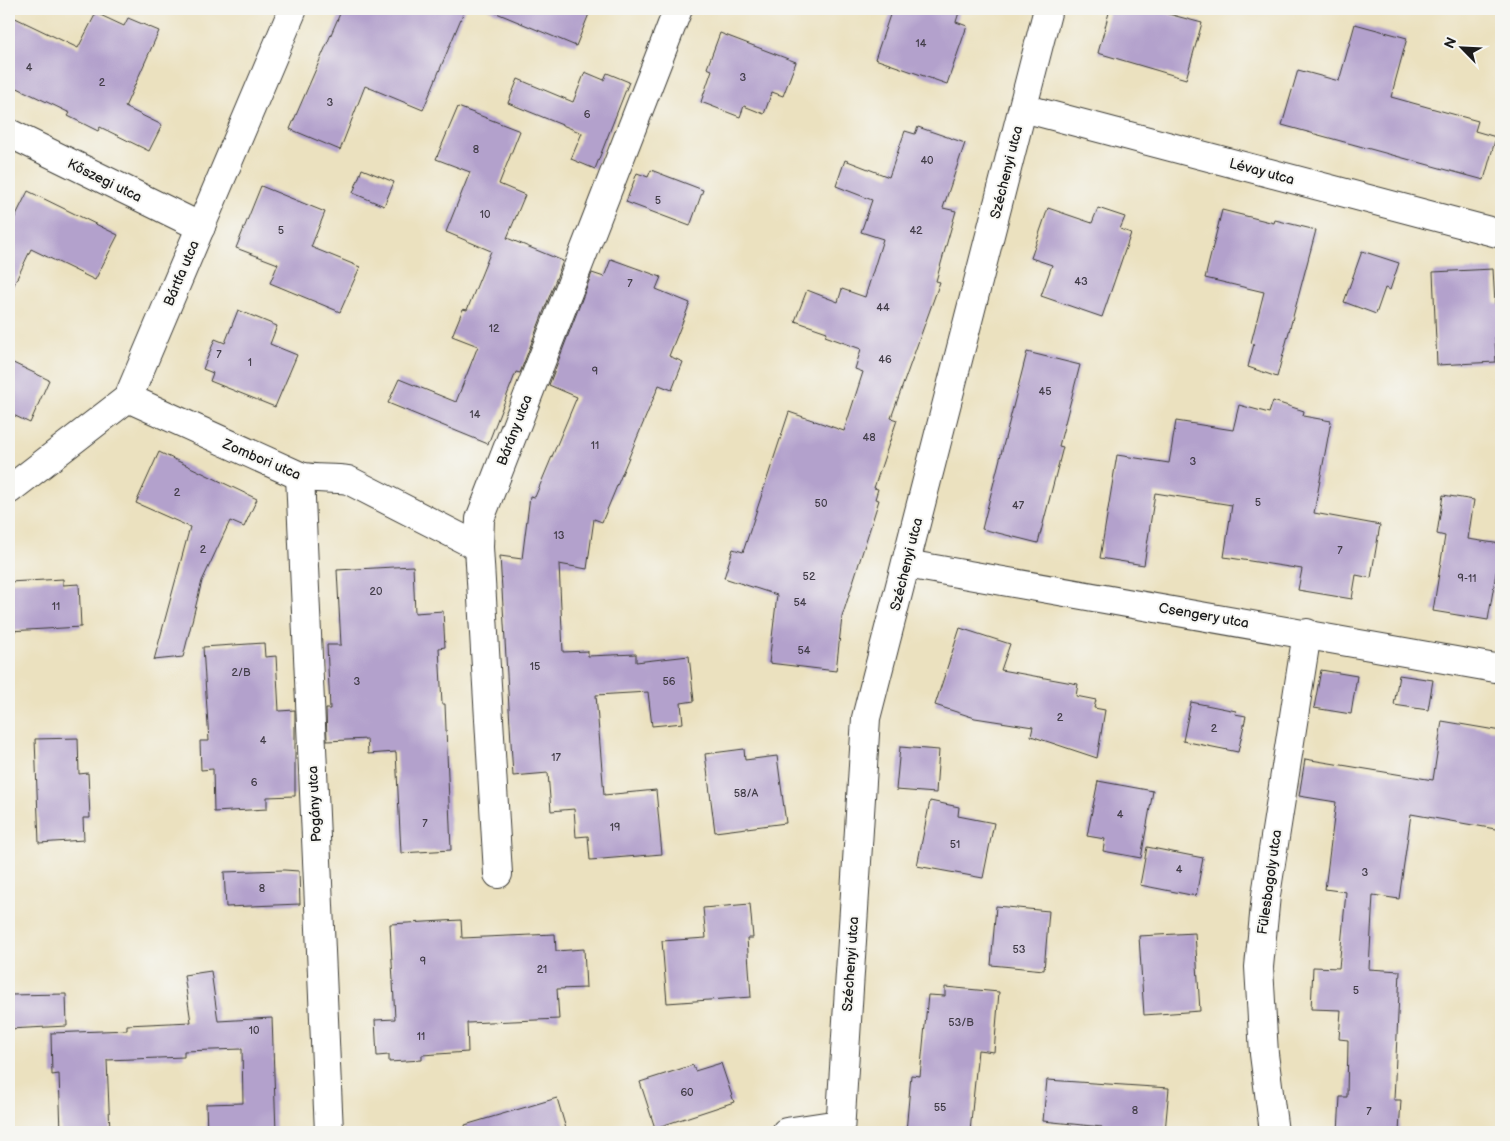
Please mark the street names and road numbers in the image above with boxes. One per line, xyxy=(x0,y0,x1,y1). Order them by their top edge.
street label: Széchenyi utca xyxy=(987,124,1026,220)
street label: Kőszegi utca xyxy=(65,155,145,206)
street label: Lévay utca xyxy=(1227,155,1296,188)
street label: Bártfa utca xyxy=(160,238,203,309)
street label: Bárány utca xyxy=(493,392,536,468)
street label: Zombori utca xyxy=(219,435,304,484)
street label: Széchenyi utca xyxy=(887,516,926,612)
street label: Csengery utca xyxy=(1157,599,1251,632)
street label: Pogány utca xyxy=(304,765,325,843)
street label: Fülesbagoly utca xyxy=(1254,829,1285,936)
street label: Széchenyi utca xyxy=(839,916,862,1012)

